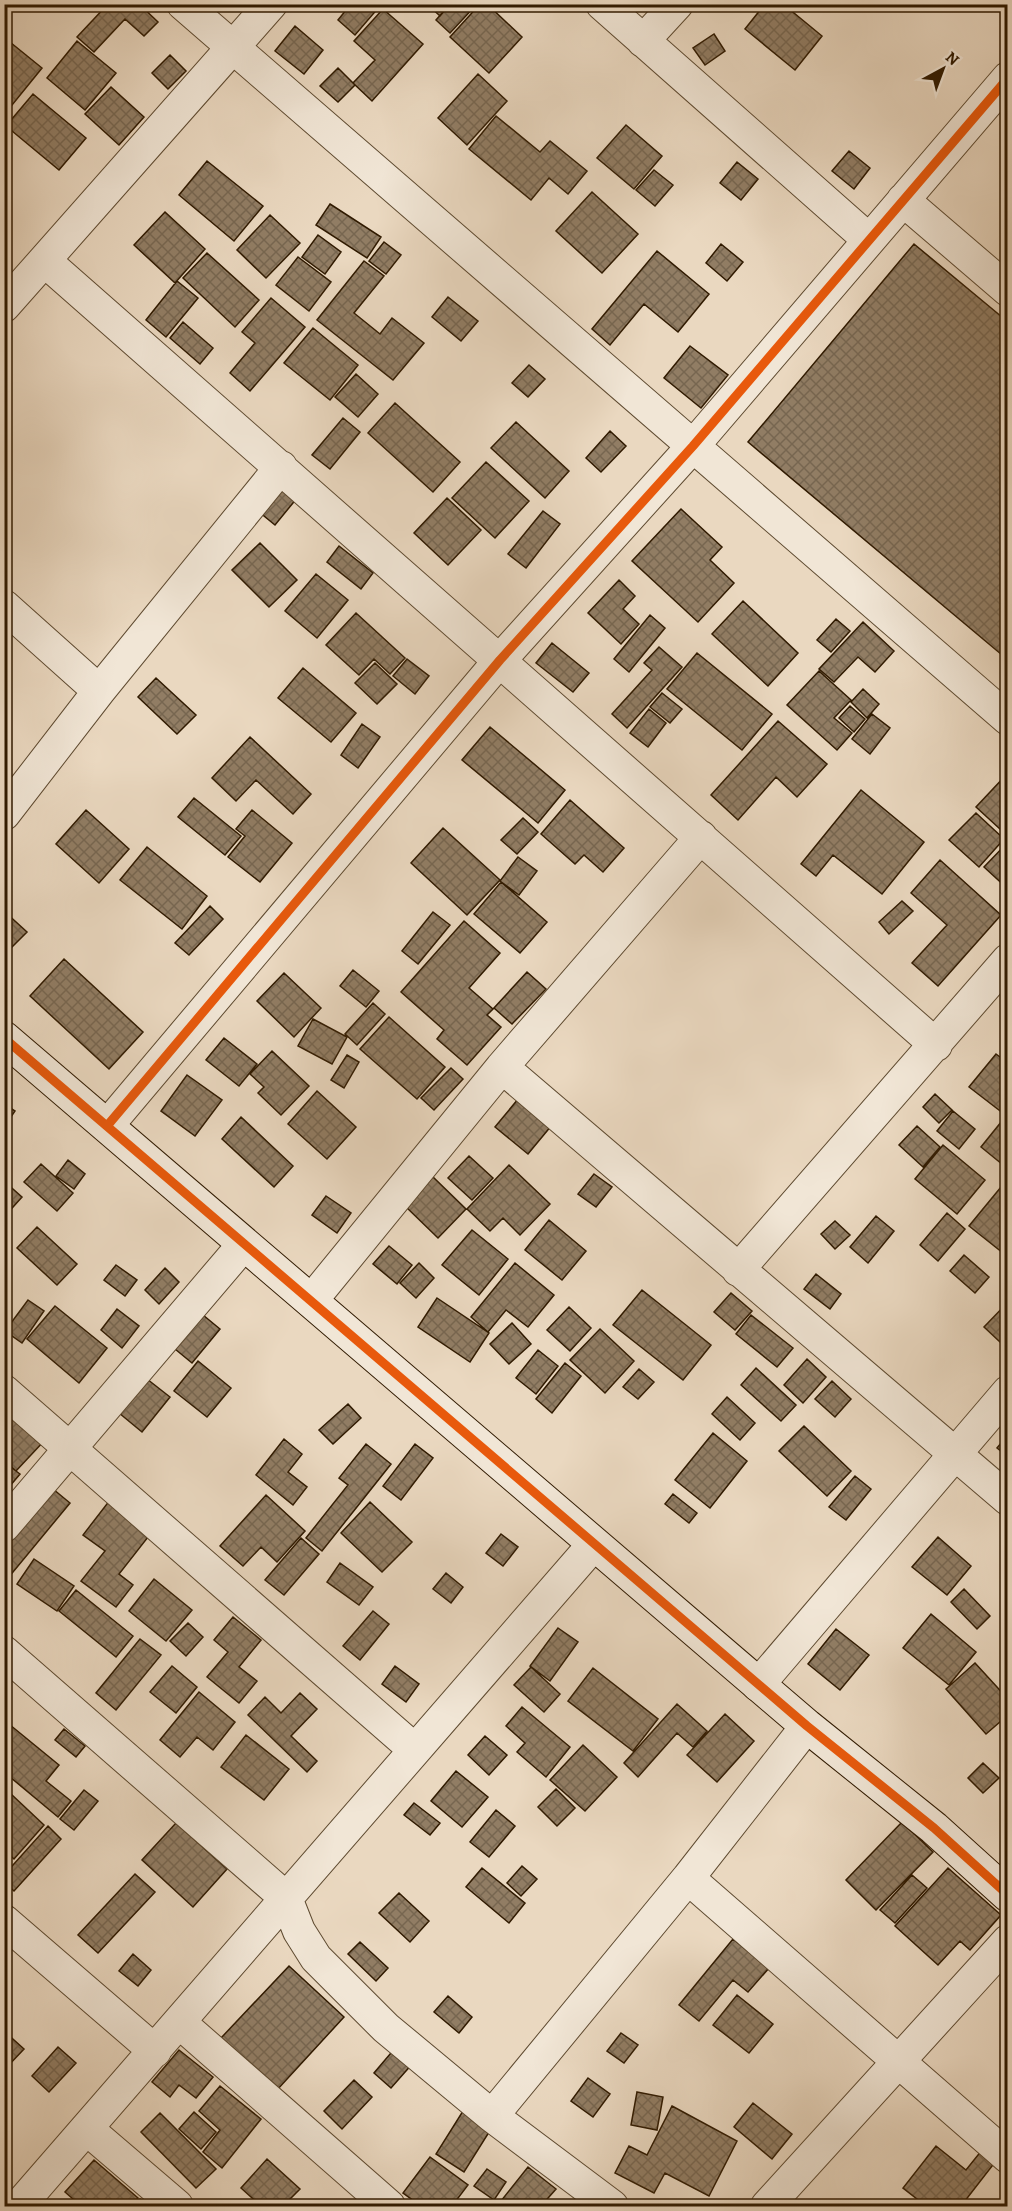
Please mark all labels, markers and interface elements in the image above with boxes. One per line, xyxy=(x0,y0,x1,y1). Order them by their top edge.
north arrow xyxy=(913,39,973,99)
text: N xyxy=(941,46,964,71)

